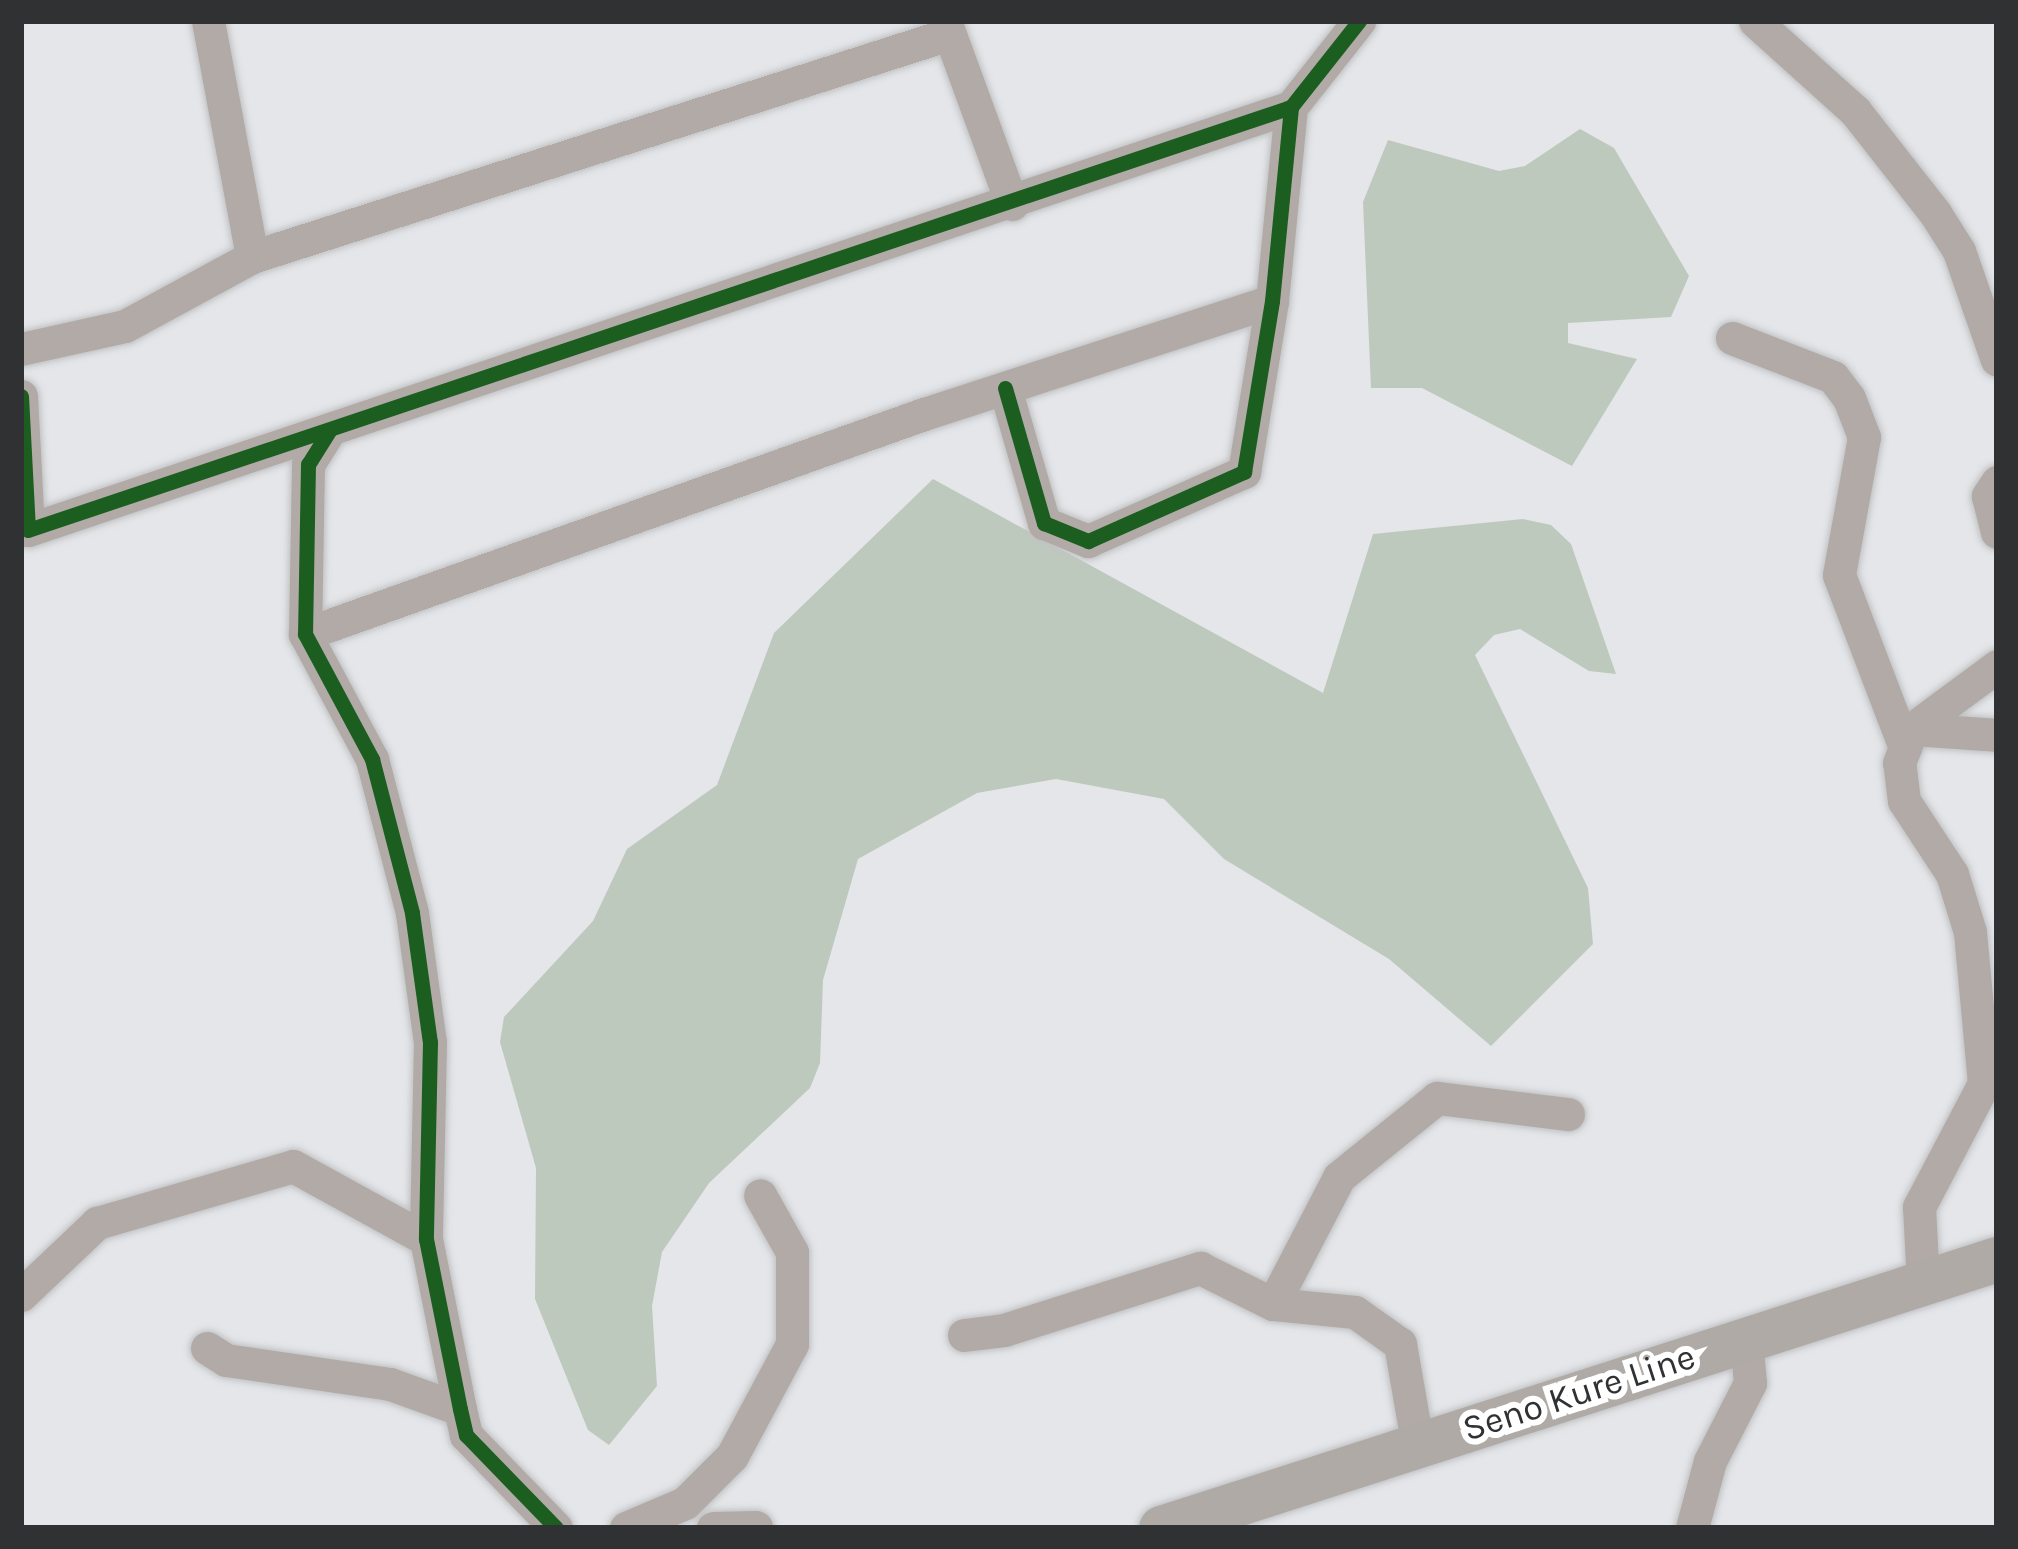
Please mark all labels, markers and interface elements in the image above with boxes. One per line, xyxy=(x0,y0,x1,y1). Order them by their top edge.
street label: Seno Kure Line xyxy=(1457,1335,1701,1451)

